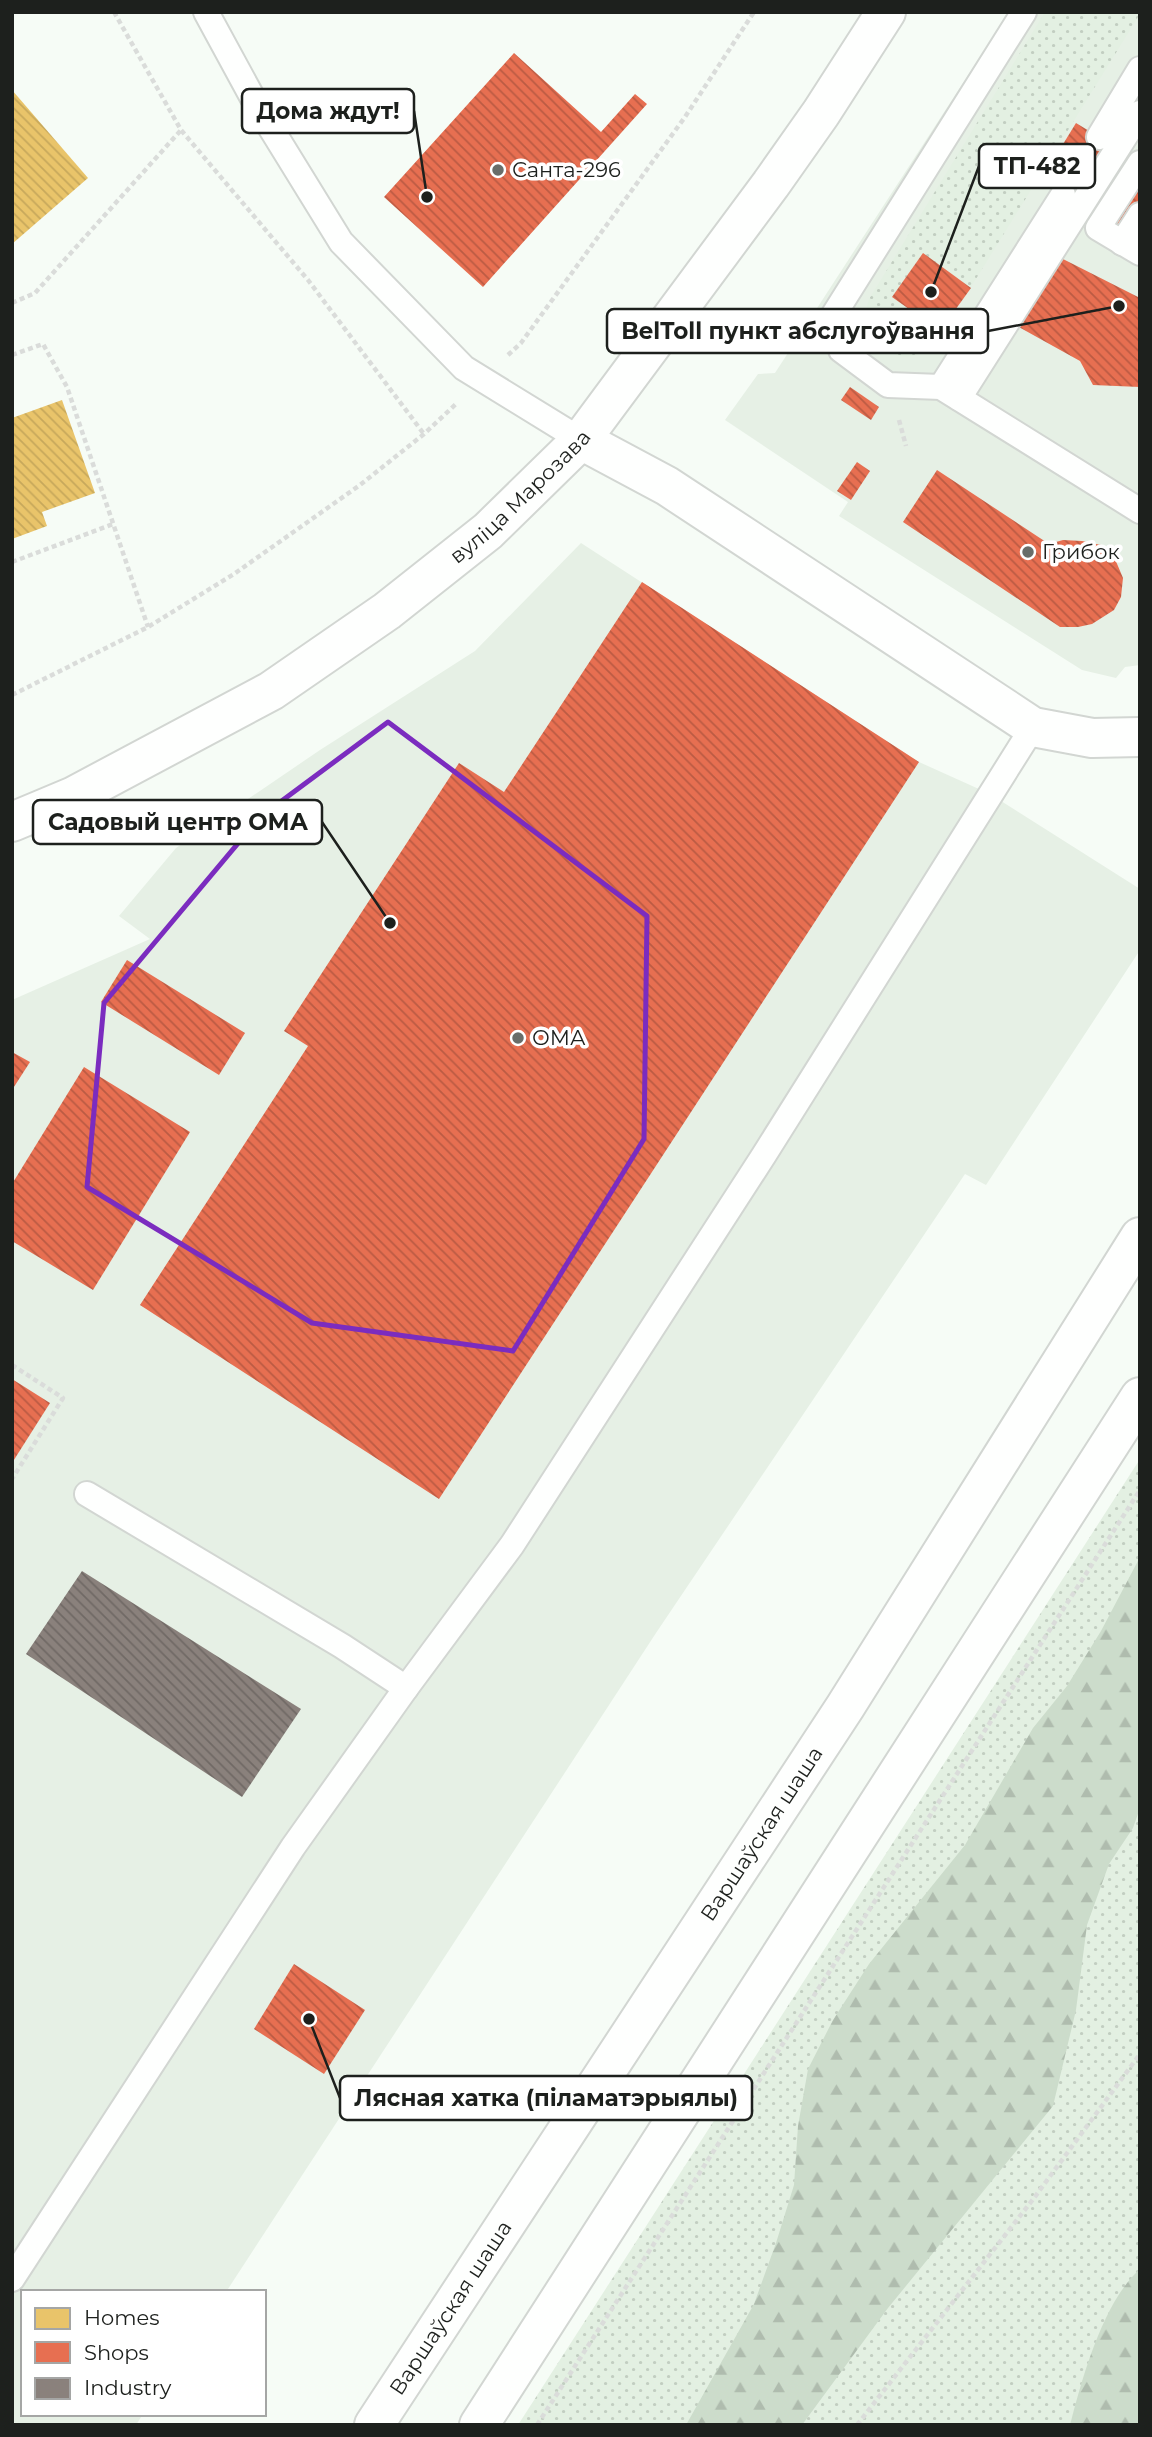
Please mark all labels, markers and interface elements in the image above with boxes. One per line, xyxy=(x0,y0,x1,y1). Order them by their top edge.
callout: Дома ждут! xyxy=(242,89,414,133)
text: Дома ждут! xyxy=(256,97,400,125)
callout: ТП-482 xyxy=(979,144,1095,188)
text: ТП-482 xyxy=(993,152,1081,180)
place label: Санта-296 xyxy=(512,157,621,182)
marker: Санта-296 xyxy=(490,162,506,178)
callout: BelToll пункт абслугоўвання xyxy=(607,309,988,353)
text: BelToll пункт абслугоўвання xyxy=(621,317,975,345)
street label: вуліца Марозава xyxy=(445,425,596,568)
place label: Грибок xyxy=(1042,539,1120,564)
marker: Грибок xyxy=(1020,544,1036,560)
callout: Садовый центр ОМА xyxy=(33,800,322,844)
text: Садовый центр ОМА xyxy=(48,808,309,836)
place label: ОМА xyxy=(532,1025,586,1050)
marker: ОМА xyxy=(510,1030,526,1046)
street label: Варшаўская шаша xyxy=(695,1742,828,1925)
callout: Лясная хатка (піламатэрыялы) xyxy=(340,2076,752,2120)
text: Лясная хатка (піламатэрыялы) xyxy=(354,2084,738,2112)
street label: Варшаўская шаша xyxy=(384,2216,517,2400)
legend xyxy=(21,2290,266,2416)
text: Homes xyxy=(84,2305,159,2330)
text: Shops xyxy=(84,2340,149,2365)
text: Industry xyxy=(84,2375,172,2400)

